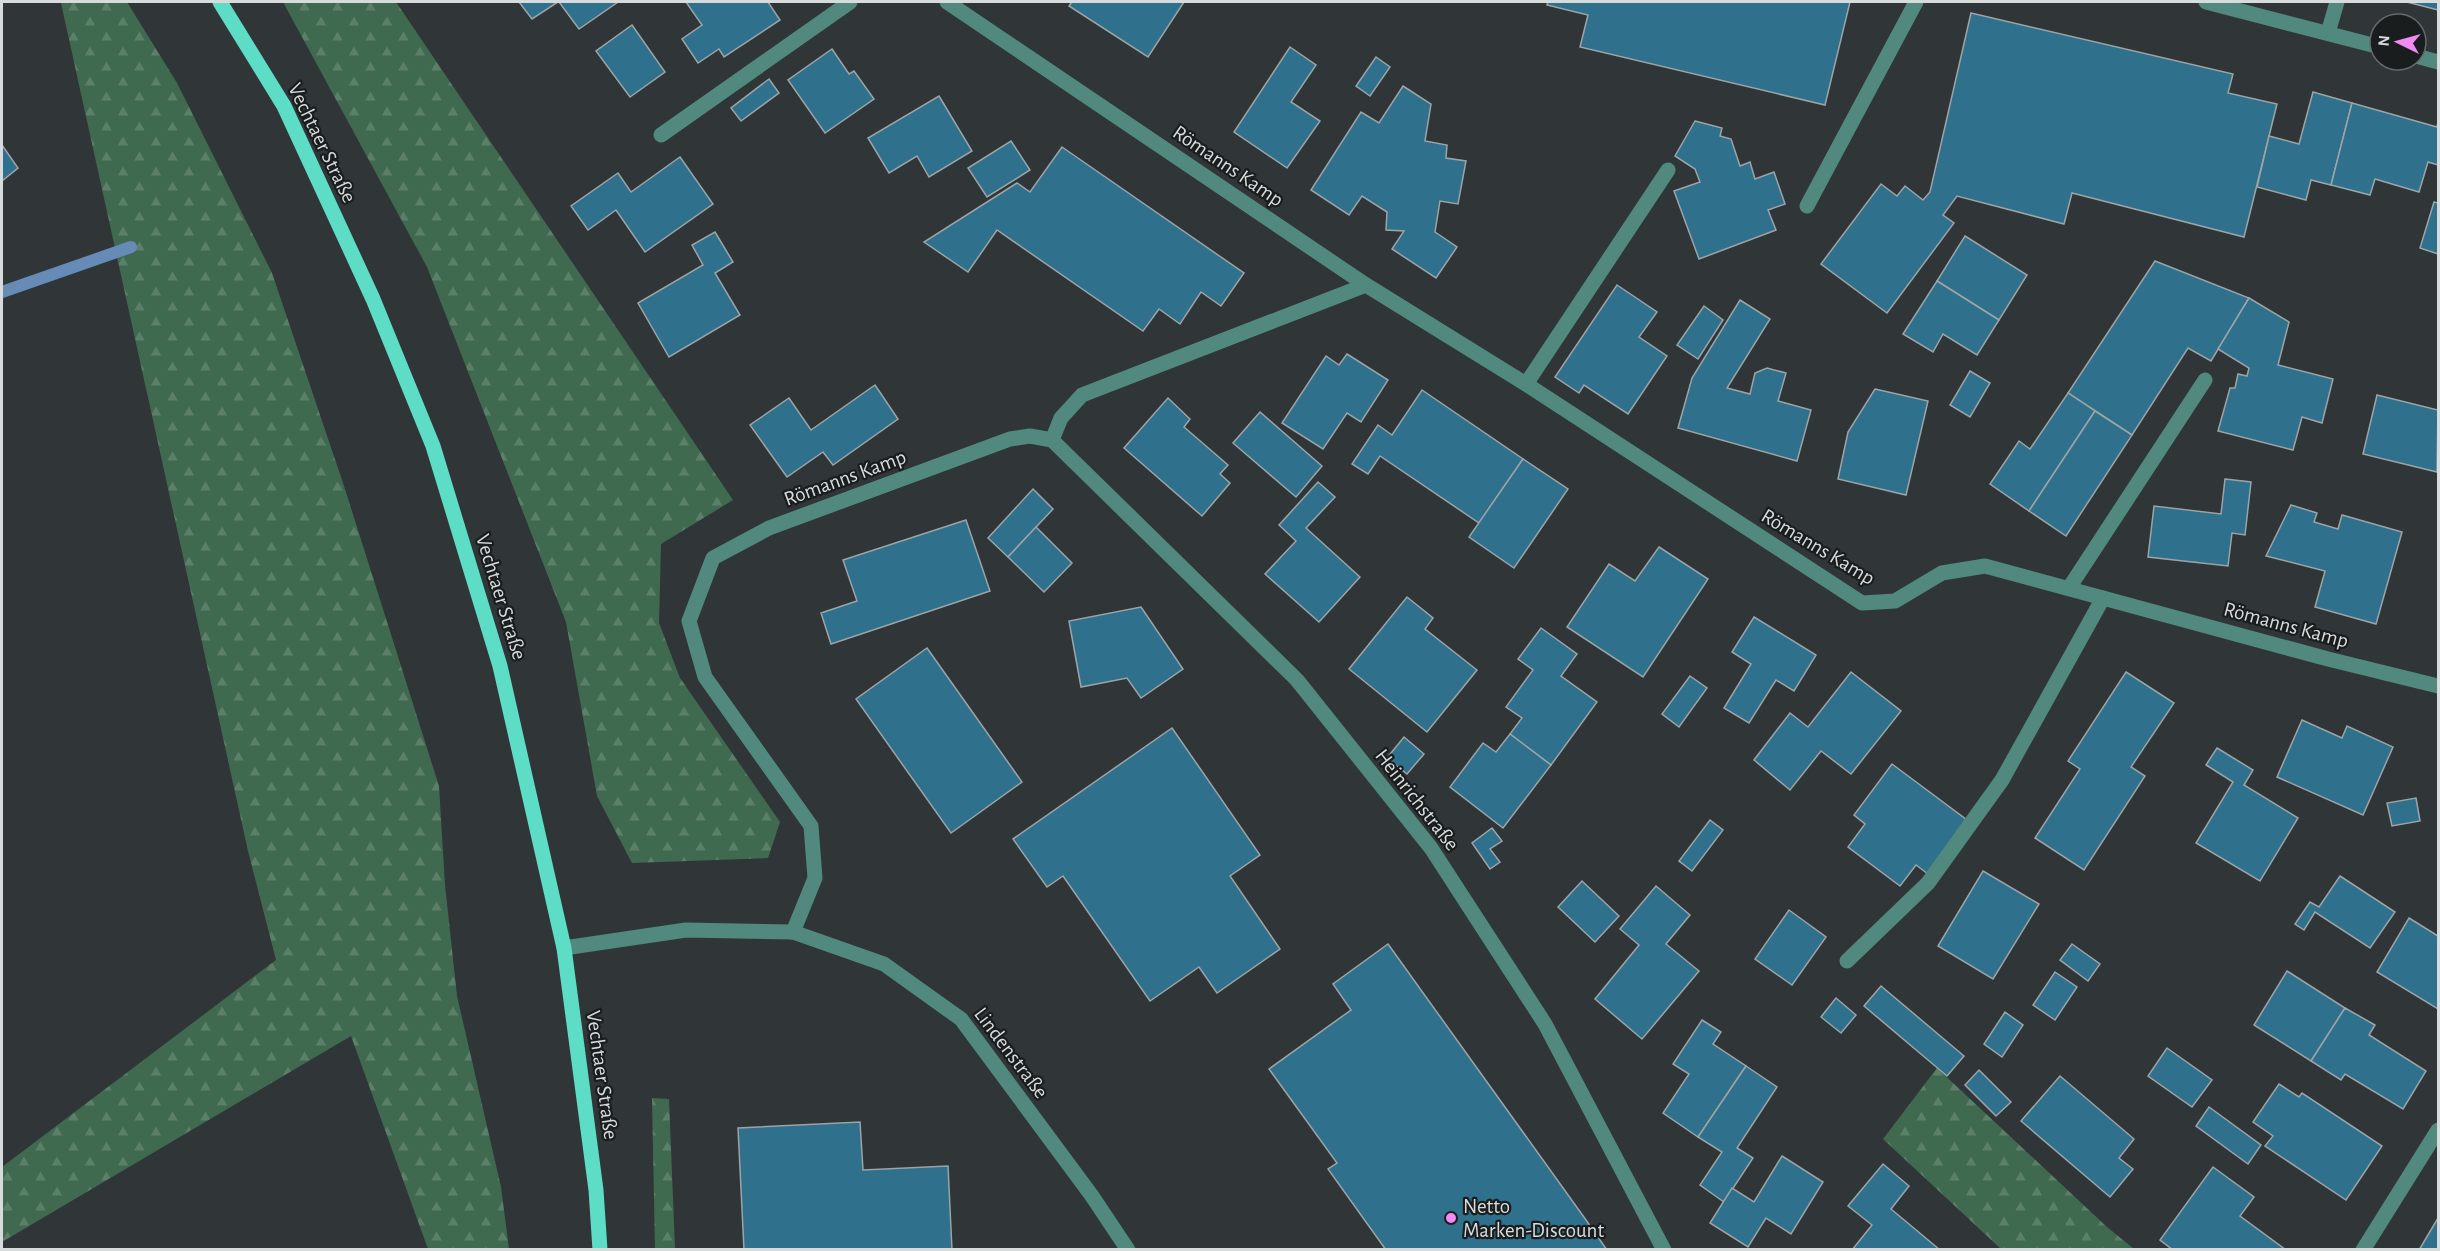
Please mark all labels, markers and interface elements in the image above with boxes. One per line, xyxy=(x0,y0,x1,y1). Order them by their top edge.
north arrow xyxy=(2368,12,2428,72)
text: N xyxy=(2376,35,2393,47)
street label: Vechtaer Straße xyxy=(284,80,360,206)
street label: Römanns Kamp xyxy=(1169,121,1287,211)
street label: Römanns Kamp xyxy=(781,446,909,510)
street label: Römanns Kamp xyxy=(1758,505,1878,589)
street label: Vechtaer Straße xyxy=(472,532,530,662)
street label: Römanns Kamp xyxy=(2221,598,2351,652)
street label: Heinrichstraße xyxy=(1371,745,1463,855)
street label: Lindenstraße xyxy=(970,1004,1052,1102)
street label: Vechtaer Straße xyxy=(583,1009,621,1141)
place label: Netto Marken-Discount xyxy=(1463,1196,1604,1241)
marker: Netto Marken-Discount xyxy=(1444,1211,1458,1225)

